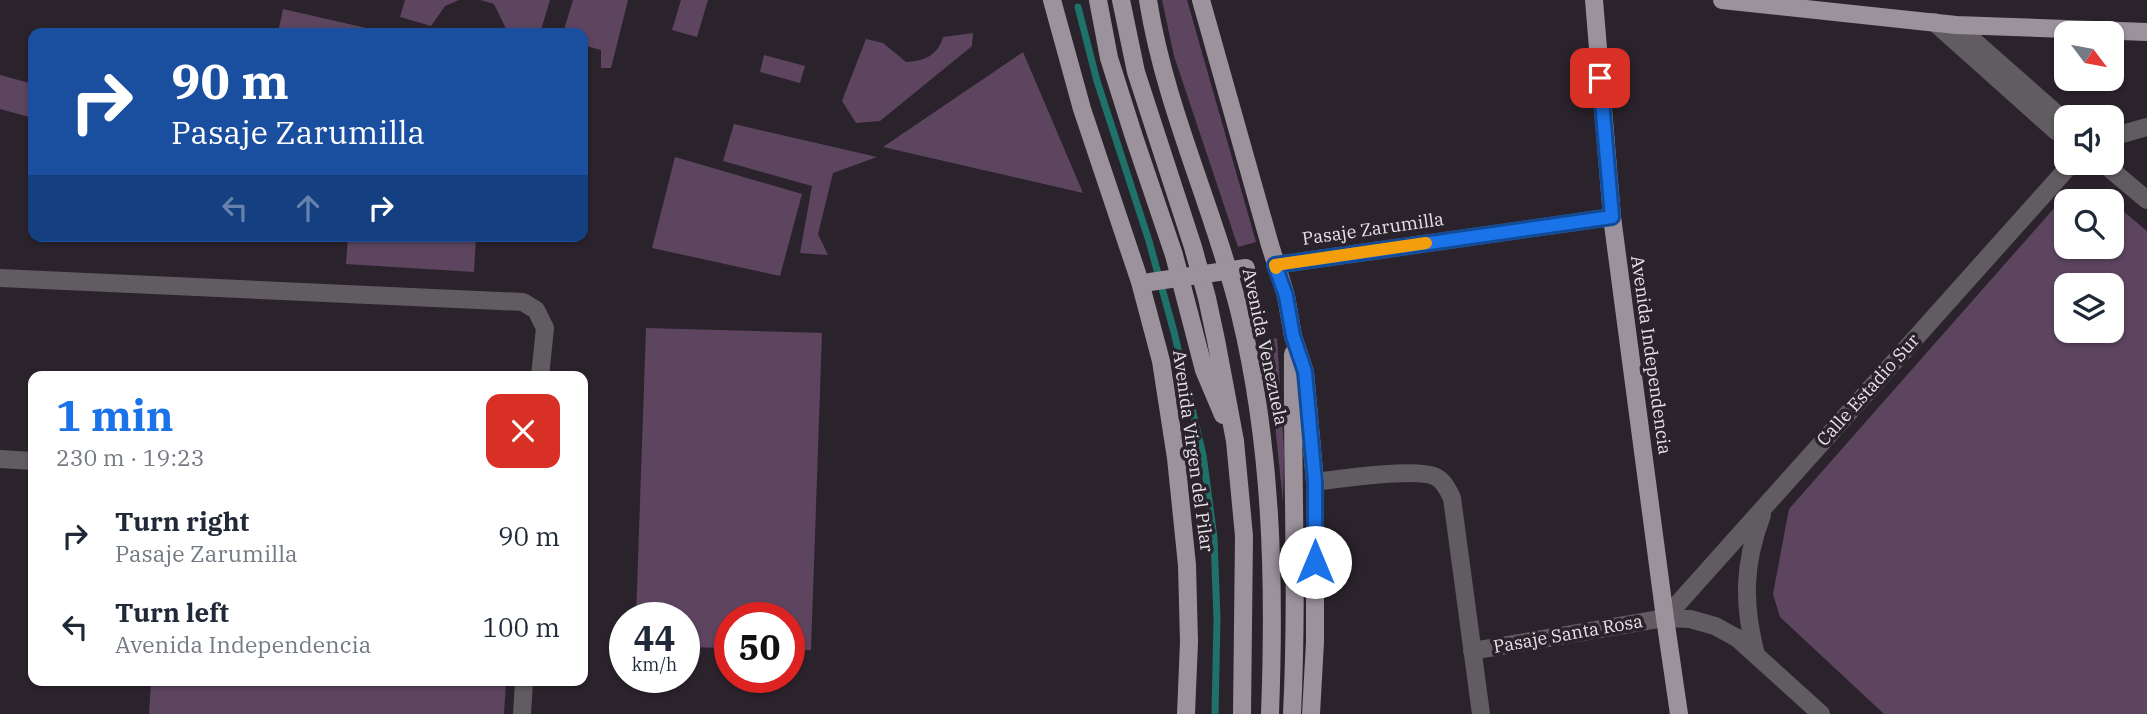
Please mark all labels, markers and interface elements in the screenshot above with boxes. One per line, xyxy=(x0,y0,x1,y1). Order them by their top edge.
north arrow xyxy=(2054,21,2124,91)
map controls xyxy=(2054,21,2124,343)
pin xyxy=(1570,48,1630,108)
text: 90 m xyxy=(171,49,289,112)
icon: right xyxy=(56,56,147,147)
icon: arrive xyxy=(1581,59,1619,97)
button: sound xyxy=(2054,105,2124,175)
text: Pasaje Zarumilla xyxy=(171,111,425,153)
icon: left xyxy=(216,189,254,227)
icon: ahead xyxy=(289,189,327,227)
icon: right xyxy=(362,189,400,227)
button: search xyxy=(2054,189,2124,259)
street label: Pasaje Zarumilla xyxy=(1301,207,1445,250)
street label: Avenida Independencia xyxy=(1626,254,1677,456)
street label: Avenida Venezuela xyxy=(1238,266,1293,428)
button: layers xyxy=(2054,273,2124,343)
street label: Calle Estadio Sur xyxy=(1811,329,1924,450)
street label: Avenida Virgen del Pilar xyxy=(1168,349,1219,553)
text: 1 min xyxy=(56,388,174,443)
button: close xyxy=(486,394,560,468)
text: 230 m · 19:23 xyxy=(56,442,205,472)
text: Turn right xyxy=(115,504,249,538)
icon: right xyxy=(56,517,94,555)
text: 90 m xyxy=(498,519,560,553)
position arrow xyxy=(1278,525,1352,599)
text: Pasaje Zarumilla xyxy=(115,538,298,568)
text: Turn left xyxy=(115,595,229,629)
speed limit sign: 50 xyxy=(714,602,805,693)
icon: left xyxy=(56,608,94,646)
street label: Pasaje Santa Rosa xyxy=(1491,609,1645,658)
text: 100 m xyxy=(482,610,560,644)
text: 44 xyxy=(633,615,676,661)
text: Avenida Independencia xyxy=(115,629,371,659)
text: km/h xyxy=(632,653,677,676)

